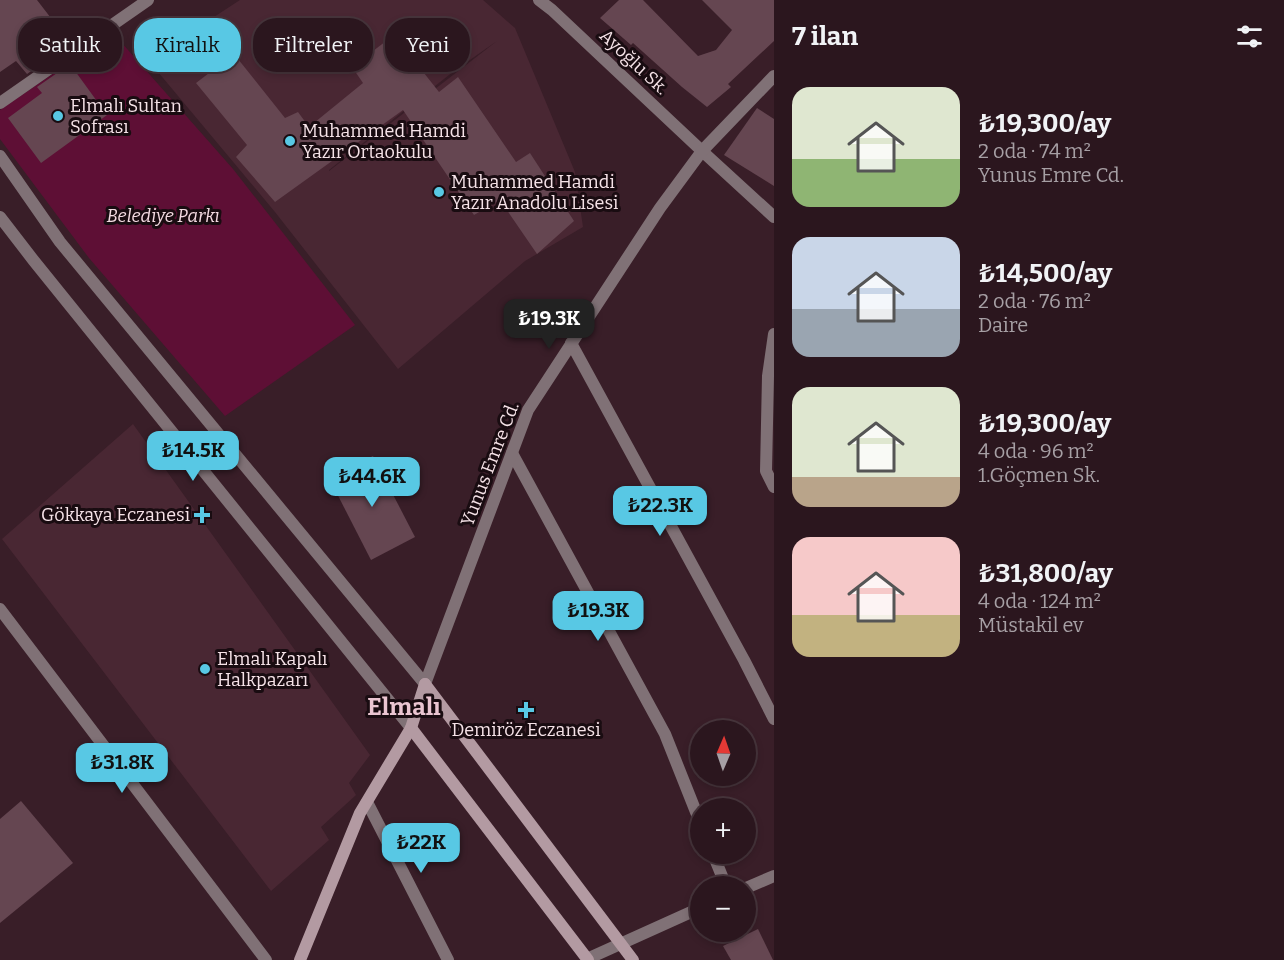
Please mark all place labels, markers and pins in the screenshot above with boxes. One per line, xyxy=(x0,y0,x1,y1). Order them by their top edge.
place label: Elmalı Sultan Sofrası xyxy=(70,95,183,138)
marker: Elmalı Sultan Sofrası xyxy=(51,109,65,123)
place label: Muhammed Hamdi Yazır Ortaokulu xyxy=(302,120,466,163)
marker: Muhammed Hamdi Yazır Ortaokulu xyxy=(283,134,297,148)
place label: Muhammed Hamdi Yazır Anadolu Lisesi xyxy=(451,171,618,214)
marker: Muhammed Hamdi Yazır Anadolu Lisesi xyxy=(432,185,446,199)
pin: ₺19.3K xyxy=(500,299,598,350)
pin: ₺14.5K xyxy=(144,431,242,482)
pin: ₺44.6K xyxy=(323,457,421,508)
pin: ₺22.3K xyxy=(611,486,709,537)
place label: Gökkaya Eczanesi xyxy=(41,504,190,526)
marker: Gökkaya Eczanesi xyxy=(195,508,209,522)
pin: ₺19.3K xyxy=(549,591,647,642)
place label: Elmalı Kapalı Halkpazarı xyxy=(217,648,327,691)
marker: Elmalı Kapalı Halkpazarı xyxy=(198,662,212,676)
marker: Demiröz Eczanesi xyxy=(519,703,533,717)
place label: Demiröz Eczanesi xyxy=(451,719,601,741)
pin: ₺31.8K xyxy=(73,743,171,794)
pin: ₺22K xyxy=(385,823,457,874)

